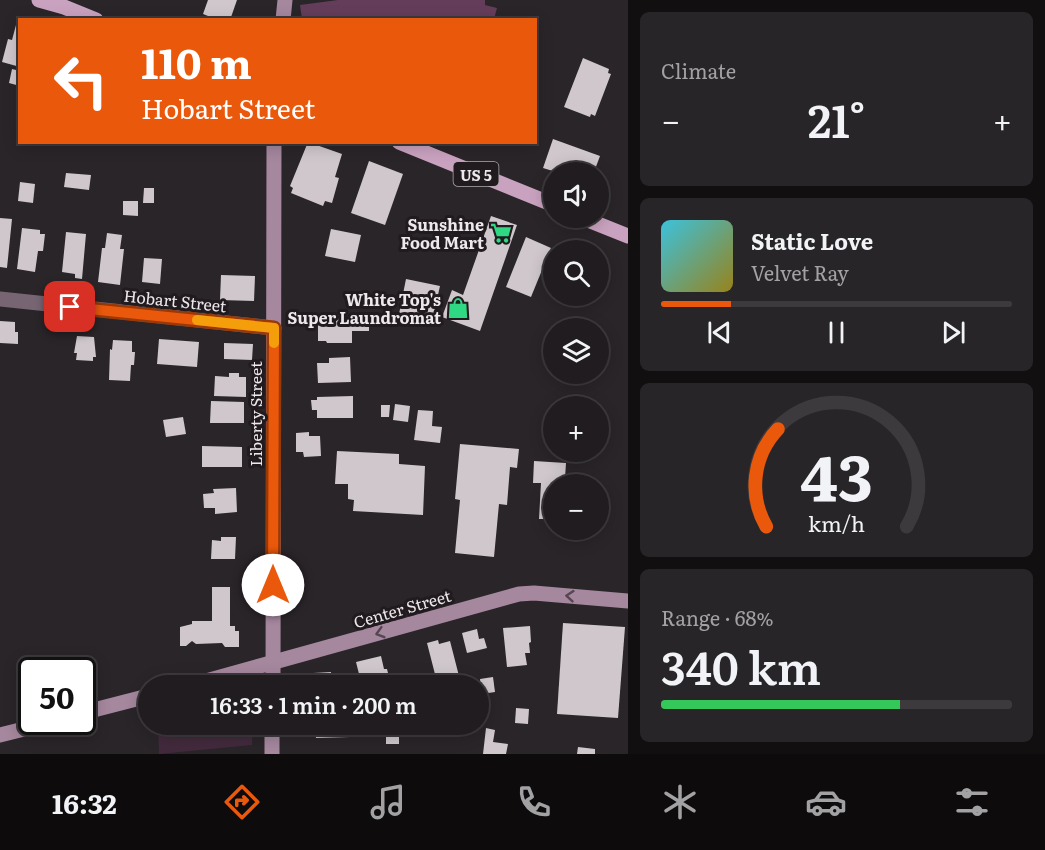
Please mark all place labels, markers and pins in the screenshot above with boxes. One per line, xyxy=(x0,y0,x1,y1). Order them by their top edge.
place label: Sunshine Food Mart xyxy=(400,212,484,254)
supermarket icon: Sunshine Food Mart xyxy=(489,221,513,245)
pin xyxy=(44,281,95,332)
place label: White Top's Super Laundromat xyxy=(287,287,441,329)
shop icon: White Top's Super Laundromat xyxy=(446,296,470,320)

